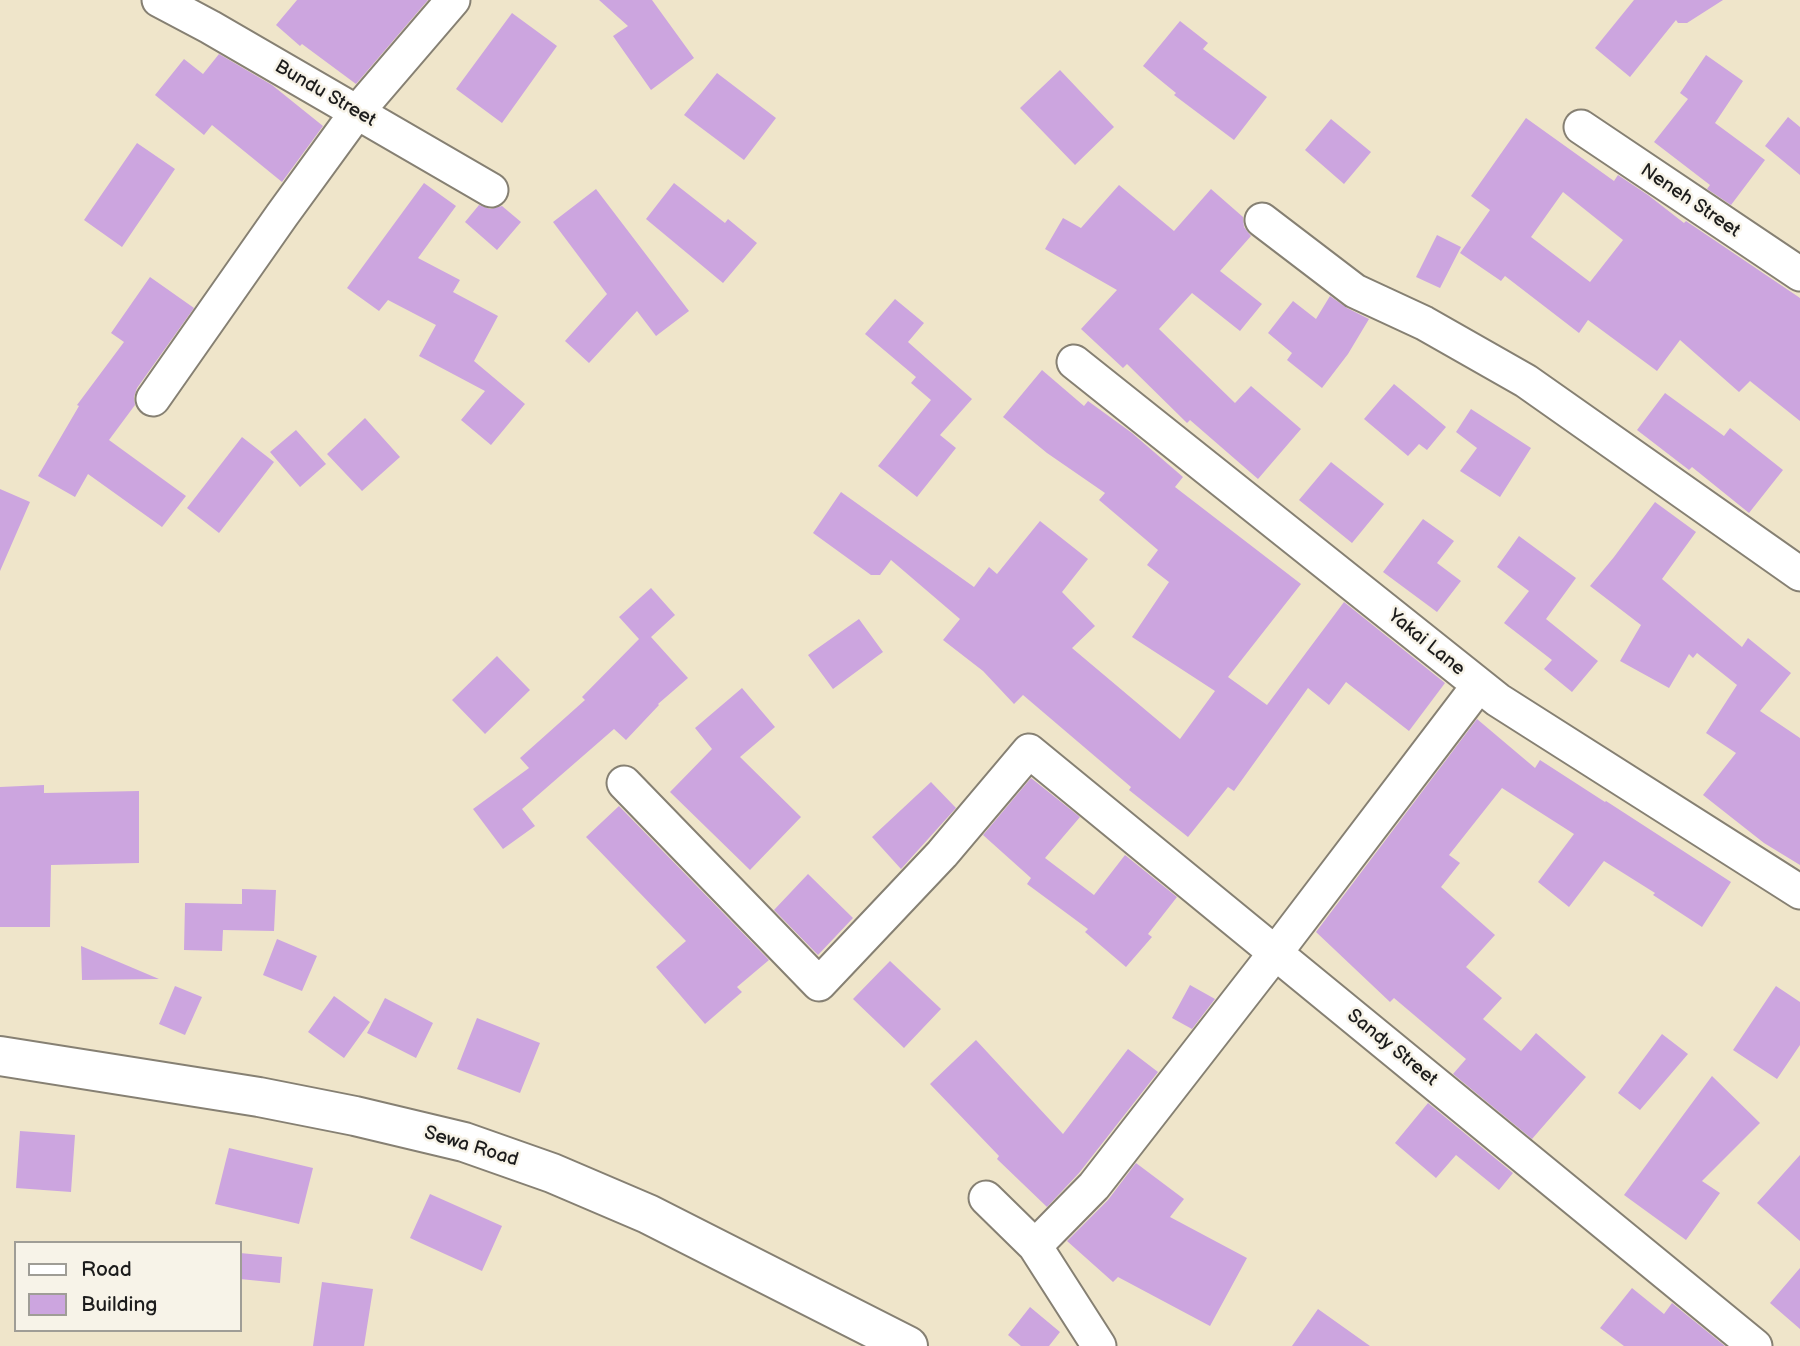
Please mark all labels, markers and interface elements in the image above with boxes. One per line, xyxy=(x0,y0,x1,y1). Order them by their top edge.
street label: Bundu Street xyxy=(270,56,380,132)
street label: Neneh Street xyxy=(1636,159,1744,243)
street label: Yakai Lane xyxy=(1383,605,1469,681)
street label: Sandy Street xyxy=(1342,1005,1442,1091)
street label: Sewa Road xyxy=(421,1122,521,1172)
legend xyxy=(14,1241,242,1332)
text: Road xyxy=(81,1257,132,1282)
text: Building xyxy=(81,1292,157,1317)

